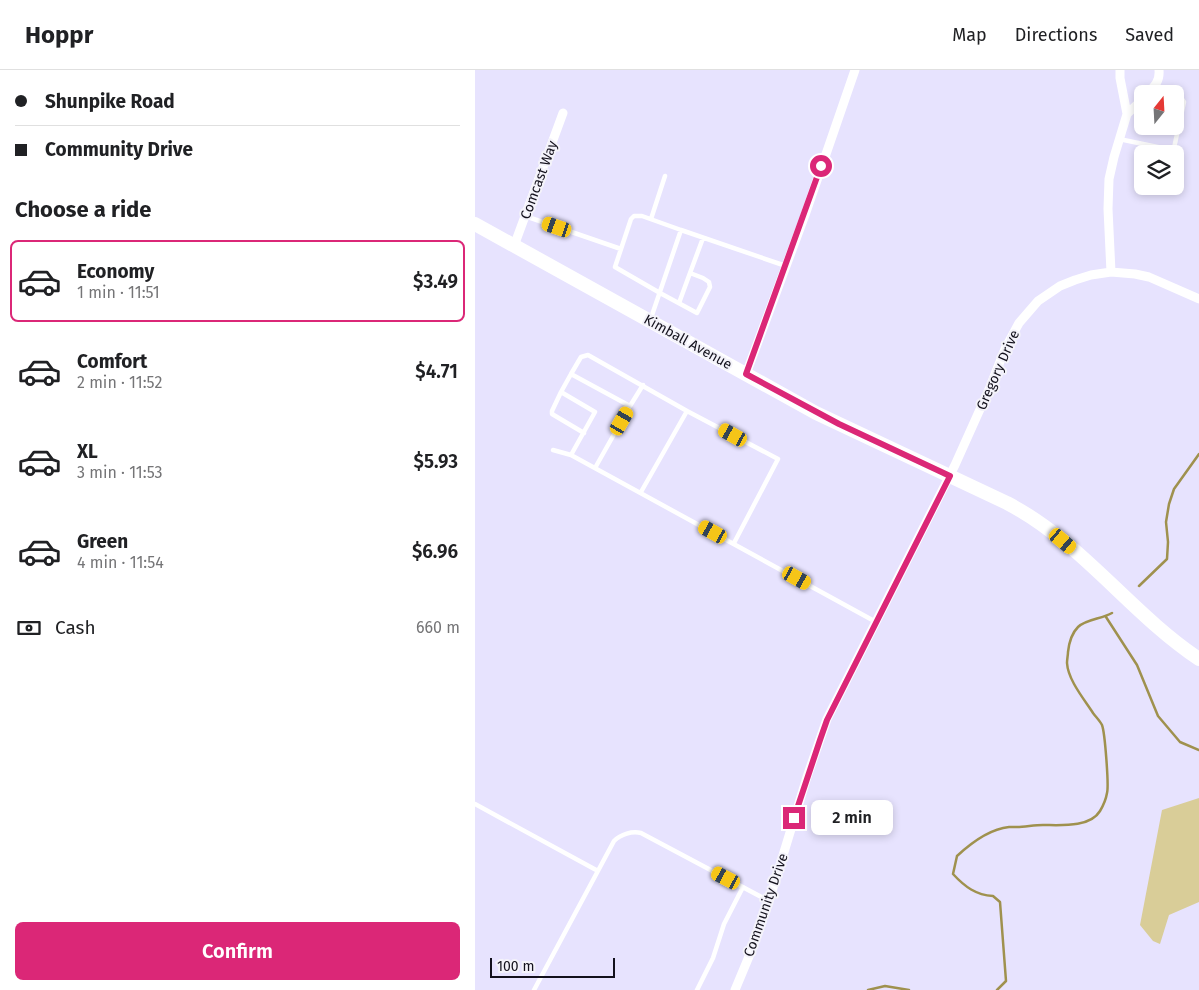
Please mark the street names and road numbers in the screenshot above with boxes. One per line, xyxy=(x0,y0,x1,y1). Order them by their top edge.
street label: Comcast Way xyxy=(517,138,561,222)
street label: Kimball Avenue xyxy=(641,311,735,373)
street label: Gregory Drive xyxy=(973,327,1023,413)
street label: Community Drive xyxy=(740,851,792,959)

